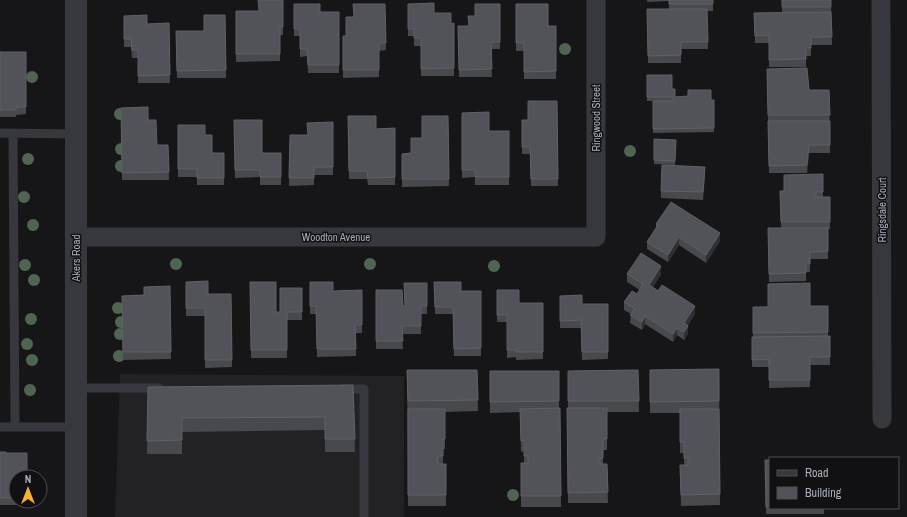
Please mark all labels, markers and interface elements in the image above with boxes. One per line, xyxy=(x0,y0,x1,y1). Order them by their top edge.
street label: Ringwood Street xyxy=(589,84,603,152)
street label: Ringsdale Court xyxy=(875,177,889,243)
street label: Woodton Avenue xyxy=(302,230,370,244)
street label: Akers Road xyxy=(69,234,83,283)
legend xyxy=(769,457,899,509)
text: Road xyxy=(805,465,829,481)
north arrow xyxy=(8,469,48,509)
text: N xyxy=(25,472,31,486)
text: Building xyxy=(805,485,842,501)

